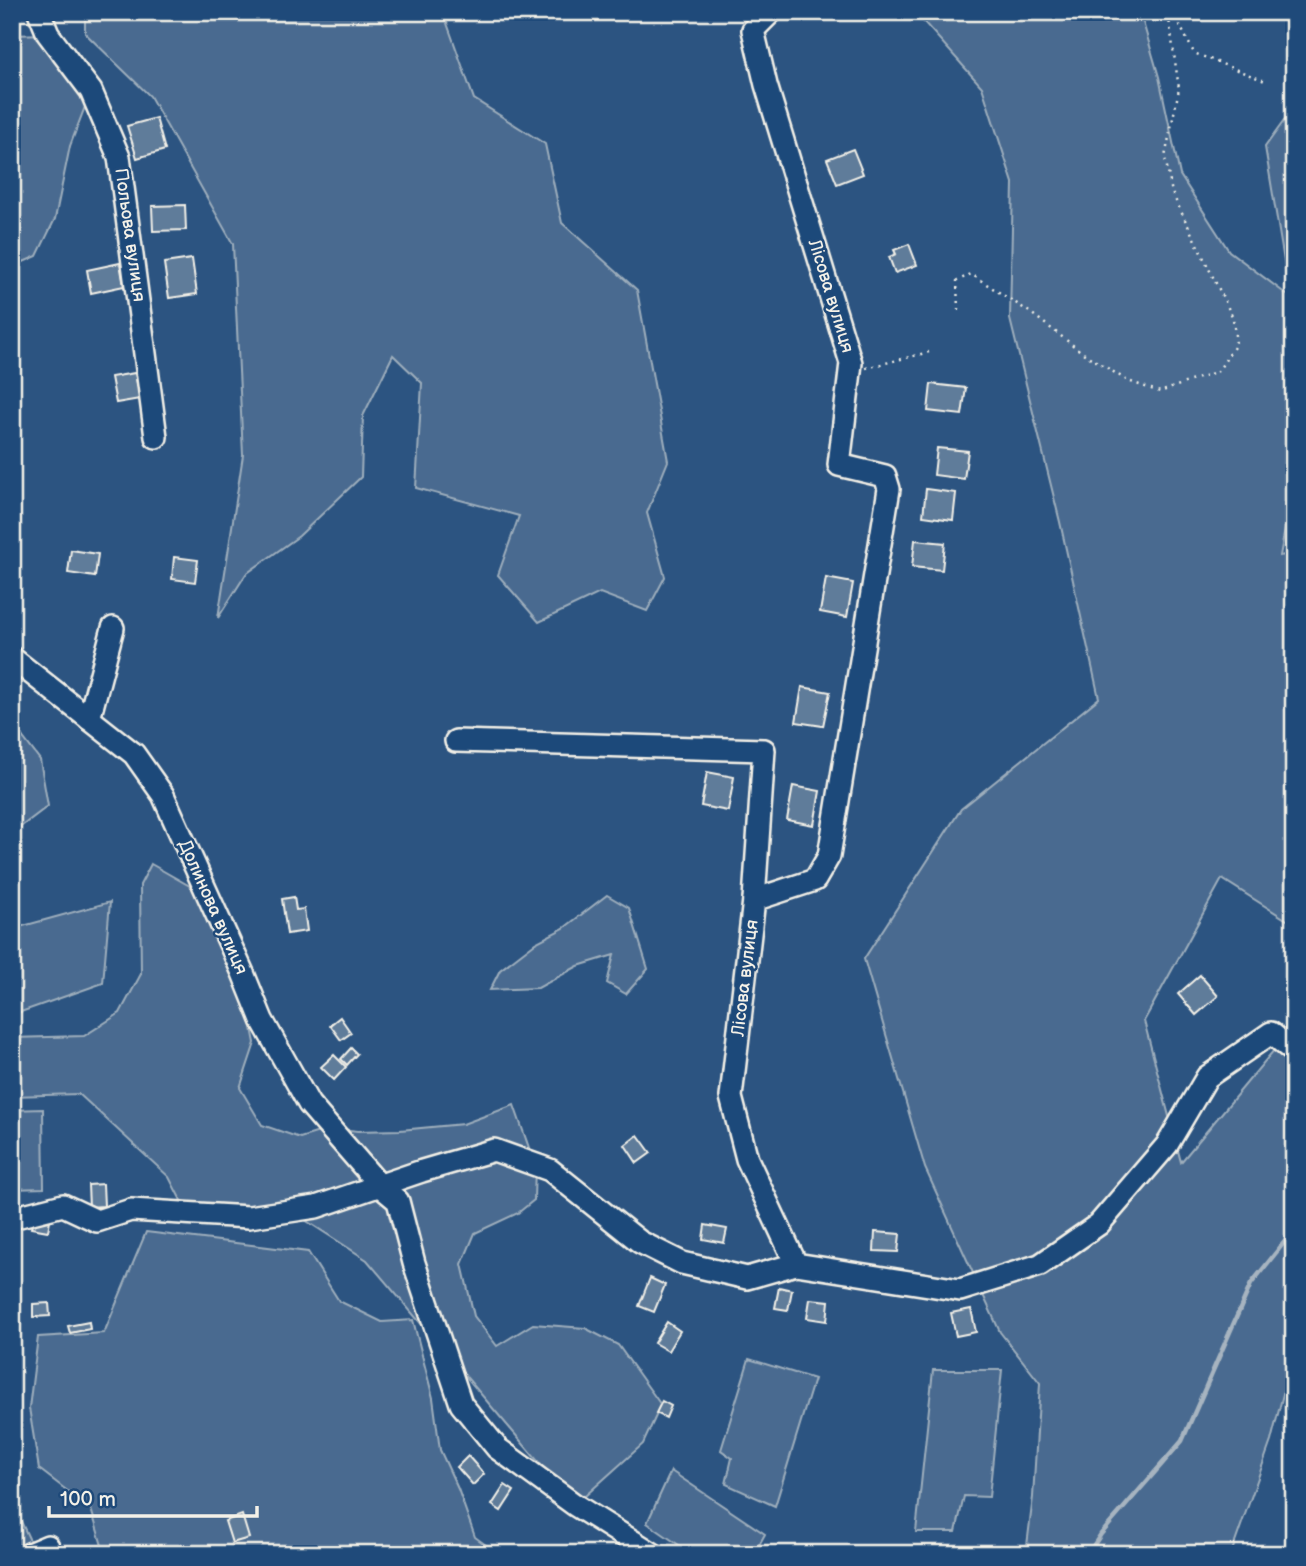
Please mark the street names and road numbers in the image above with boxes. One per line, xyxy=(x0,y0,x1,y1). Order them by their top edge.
street label: Польова вулиця xyxy=(110,167,150,303)
street label: Лісова вулиця xyxy=(803,236,858,355)
street label: Долинова вулиця xyxy=(174,836,252,978)
street label: Лісова вулиця xyxy=(727,918,763,1039)

